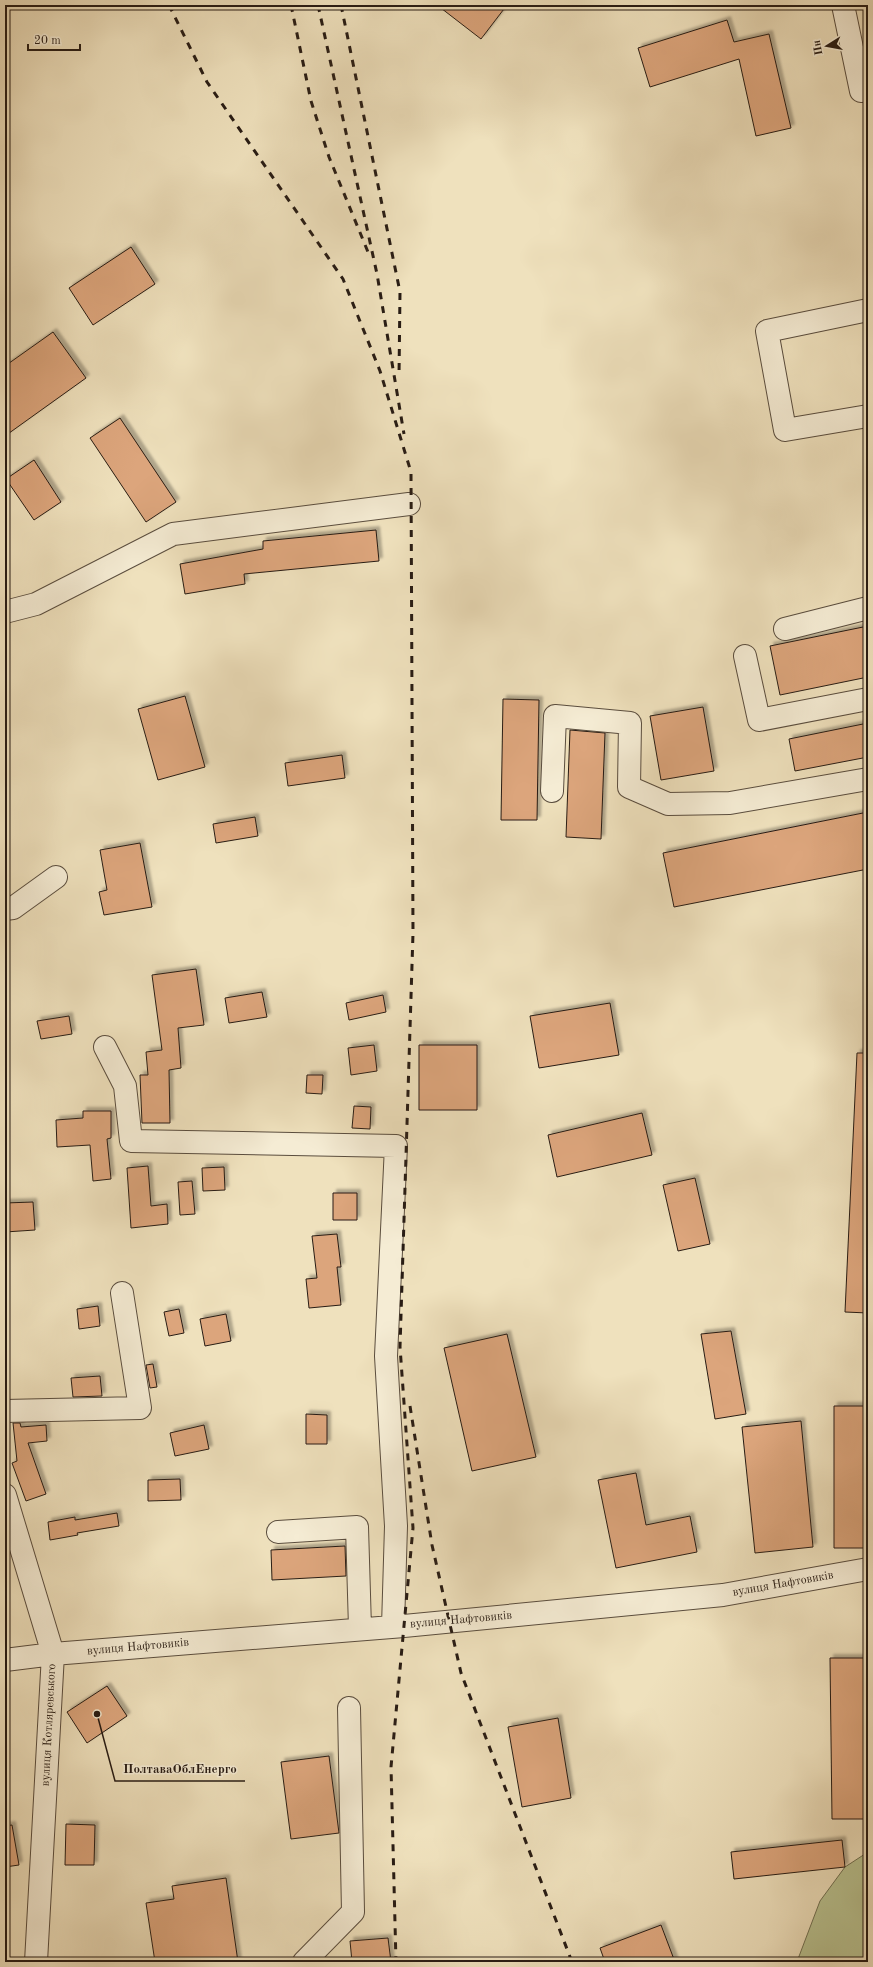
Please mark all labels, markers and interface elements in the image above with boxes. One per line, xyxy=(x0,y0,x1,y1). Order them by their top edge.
scale bar xyxy=(28,26,80,52)
north arrow xyxy=(807,26,847,66)
text: 20 m xyxy=(34,35,61,47)
text: Пн xyxy=(812,39,826,56)
street label: вулиця Нафтовиків xyxy=(731,1568,835,1599)
street label: вулиця Нафтовиків xyxy=(409,1609,513,1630)
street label: вулиця Нафтовиків xyxy=(86,1636,190,1657)
street label: вулиця Котляревського xyxy=(40,1663,58,1787)
callout: ПолтаваОблЕнерго xyxy=(115,1756,245,1781)
text: ПолтаваОблЕнерго xyxy=(123,1763,237,1776)

